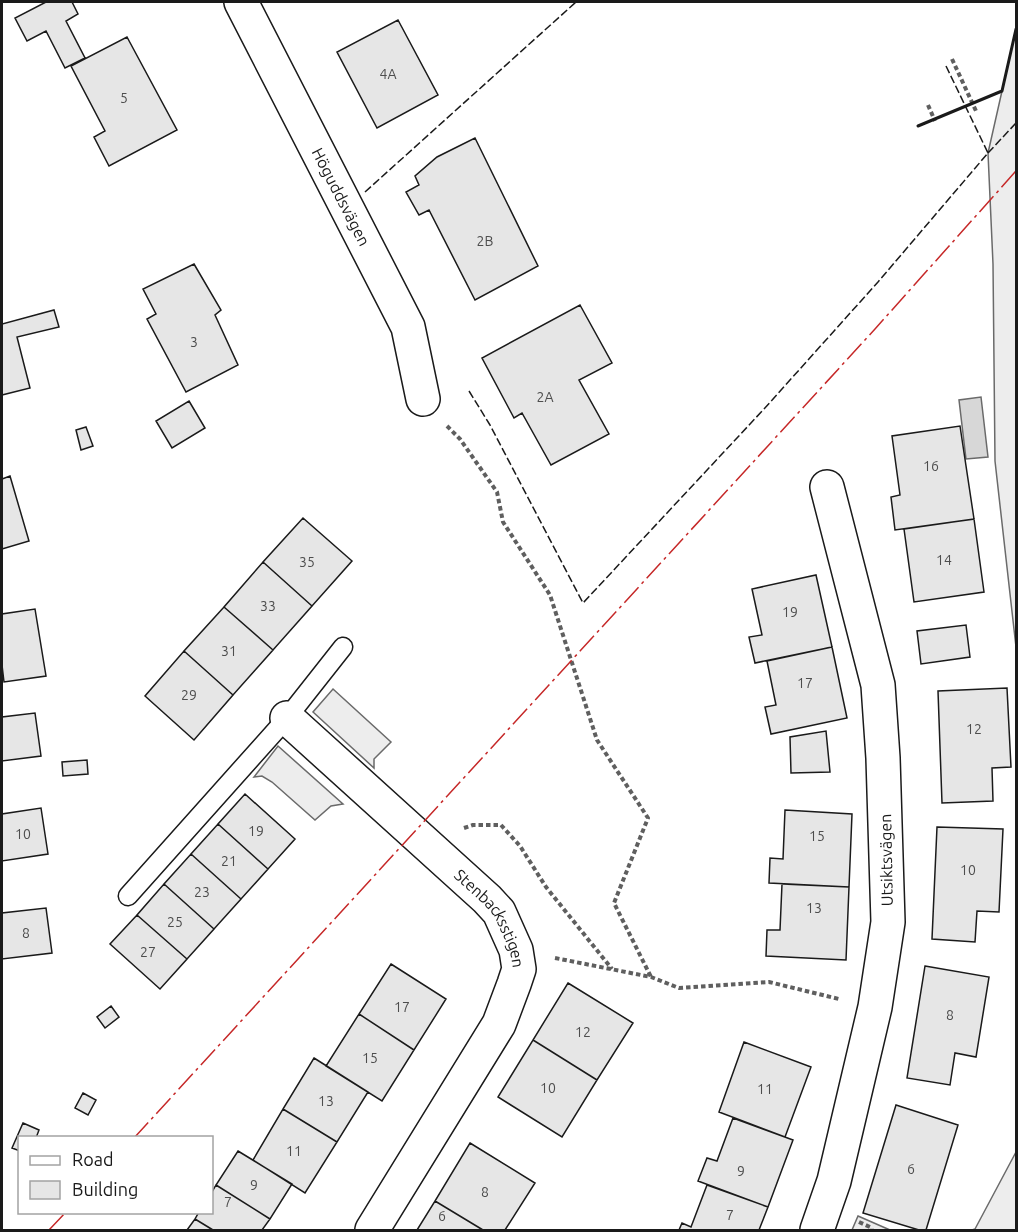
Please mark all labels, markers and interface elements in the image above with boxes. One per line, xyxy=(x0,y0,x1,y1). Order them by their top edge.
house number: 4A xyxy=(380,66,397,82)
house number: 5 xyxy=(120,90,128,106)
street label: Höguddsvägen xyxy=(308,145,374,249)
house number: 2B xyxy=(477,233,493,249)
house number: 3 xyxy=(190,334,198,350)
house number: 2A xyxy=(537,389,554,405)
house number: 16 xyxy=(923,458,939,474)
house number: 14 xyxy=(936,552,952,568)
house number: 35 xyxy=(299,554,315,570)
house number: 33 xyxy=(260,598,276,614)
house number: 19 xyxy=(782,604,798,620)
house number: 31 xyxy=(221,643,237,659)
house number: 17 xyxy=(797,675,813,691)
house number: 29 xyxy=(181,687,197,703)
house number: 12 xyxy=(966,721,982,737)
street label: Utsiktsvägen xyxy=(876,814,896,906)
house number: 19 xyxy=(248,823,264,839)
house number: 10 xyxy=(15,826,31,842)
house number: 15 xyxy=(809,828,825,844)
house number: 21 xyxy=(221,853,237,869)
house number: 10 xyxy=(960,862,976,878)
street label: Stenbacksstigen xyxy=(451,865,528,969)
house number: 23 xyxy=(194,884,210,900)
house number: 13 xyxy=(806,900,822,916)
house number: 25 xyxy=(167,914,183,930)
house number: 8 xyxy=(22,925,30,941)
house number: 27 xyxy=(140,944,156,960)
house number: 17 xyxy=(394,999,410,1015)
house number: 8 xyxy=(946,1007,954,1023)
house number: 12 xyxy=(575,1024,591,1040)
house number: 15 xyxy=(362,1050,378,1066)
house number: 10 xyxy=(540,1080,556,1096)
house number: 11 xyxy=(757,1081,773,1097)
house number: 13 xyxy=(318,1093,334,1109)
legend xyxy=(18,1136,213,1214)
house number: 11 xyxy=(286,1143,302,1159)
text: Road xyxy=(72,1149,114,1169)
house number: 6 xyxy=(907,1161,915,1177)
house number: 9 xyxy=(737,1163,745,1179)
house number: 9 xyxy=(250,1177,258,1193)
text: Building xyxy=(72,1179,138,1199)
house number: 8 xyxy=(481,1184,489,1200)
house number: 7 xyxy=(224,1194,232,1210)
house number: 7 xyxy=(726,1207,734,1223)
house number: 6 xyxy=(438,1208,446,1224)

